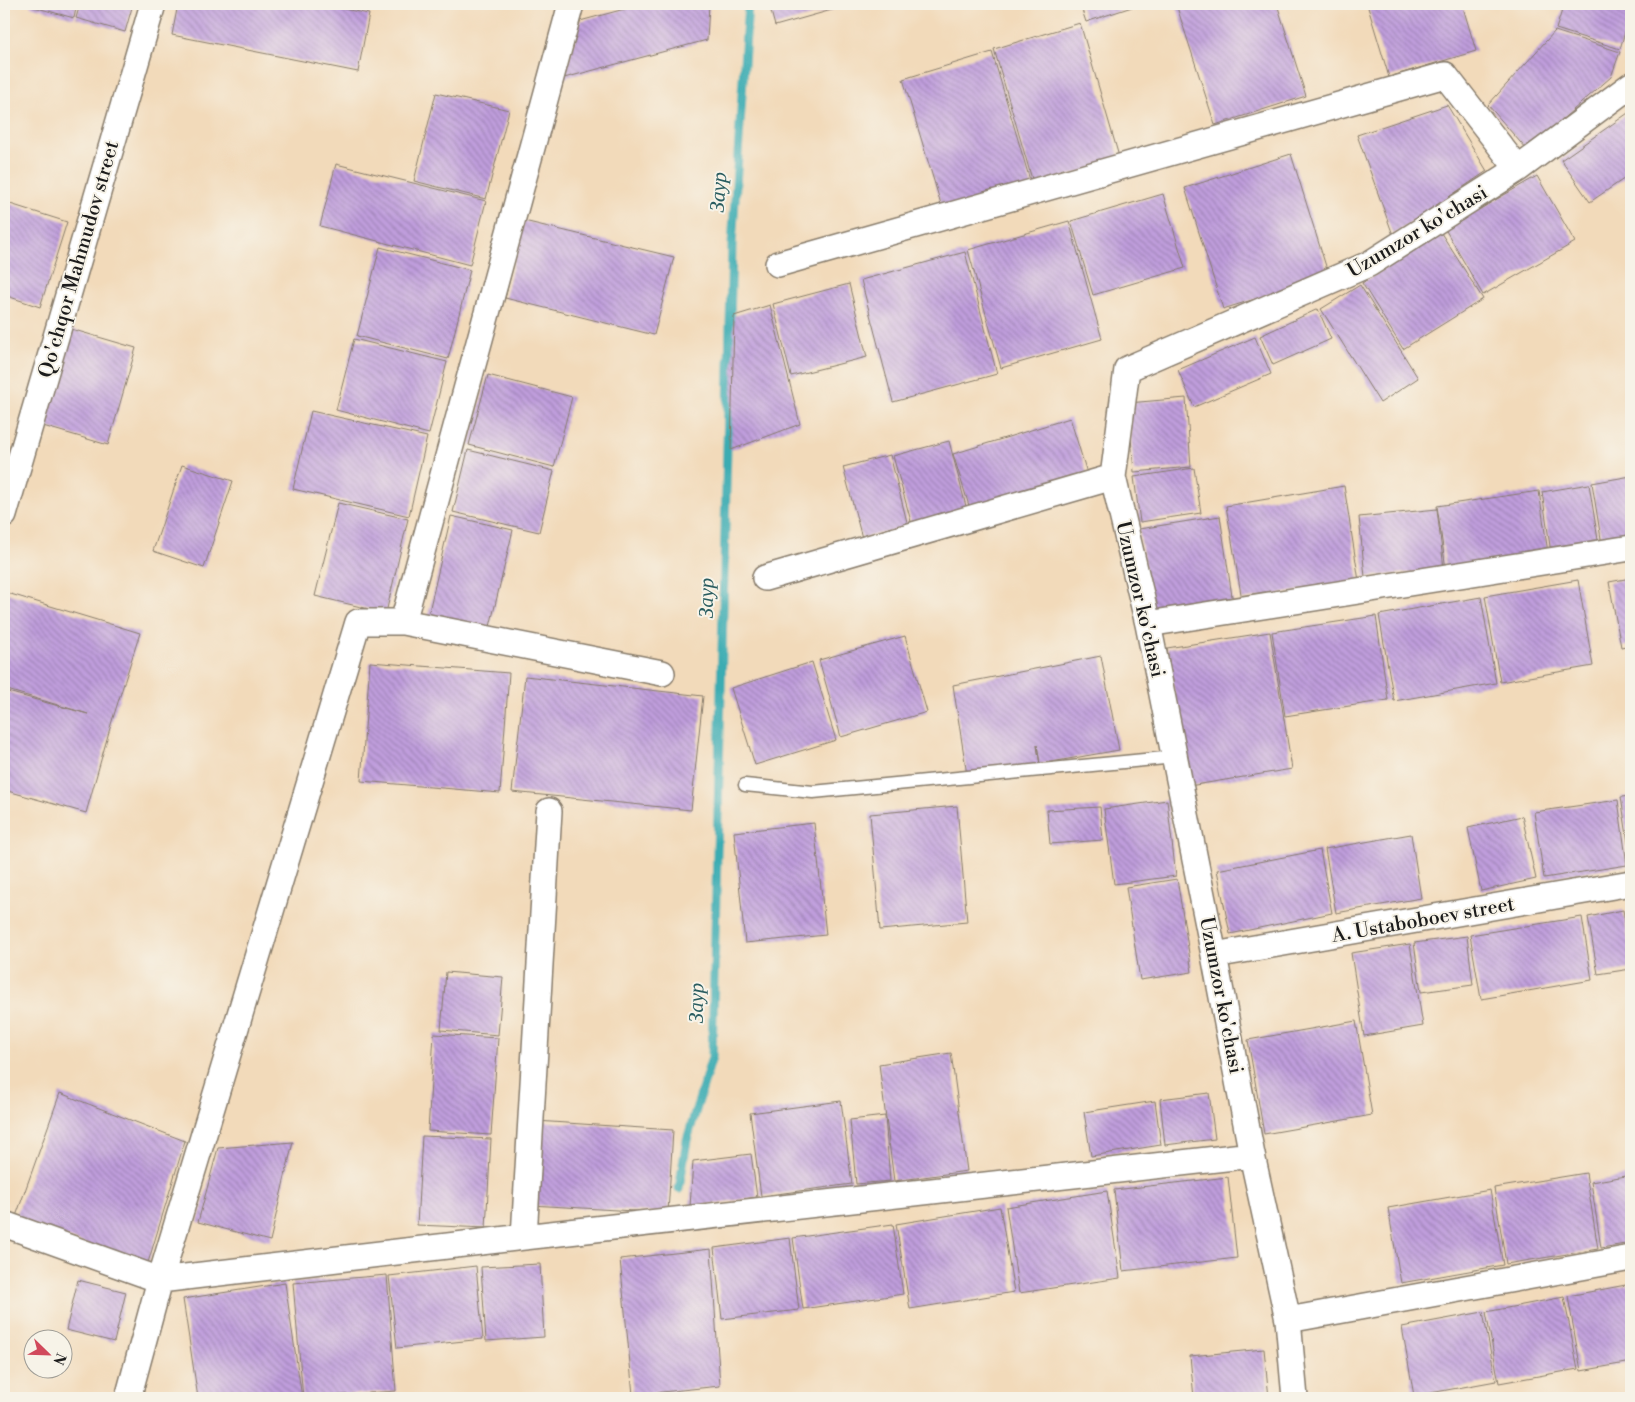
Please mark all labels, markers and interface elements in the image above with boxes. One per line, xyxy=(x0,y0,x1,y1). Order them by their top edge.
street label: Qo'chqor Mahmudov street xyxy=(34,138,125,381)
water label: Заур xyxy=(705,171,733,213)
street label: Uzumzor ko'chasi xyxy=(1343,180,1493,284)
street label: Uzumzor ko'chasi xyxy=(1109,519,1170,680)
water label: Заур xyxy=(694,578,720,618)
street label: A. Ustaboboev street xyxy=(1329,892,1517,949)
street label: Uzumzor ko'chasi xyxy=(1193,915,1248,1076)
water label: Заур xyxy=(684,983,710,1023)
north arrow xyxy=(22,1330,72,1380)
text: N xyxy=(49,1350,69,1367)

